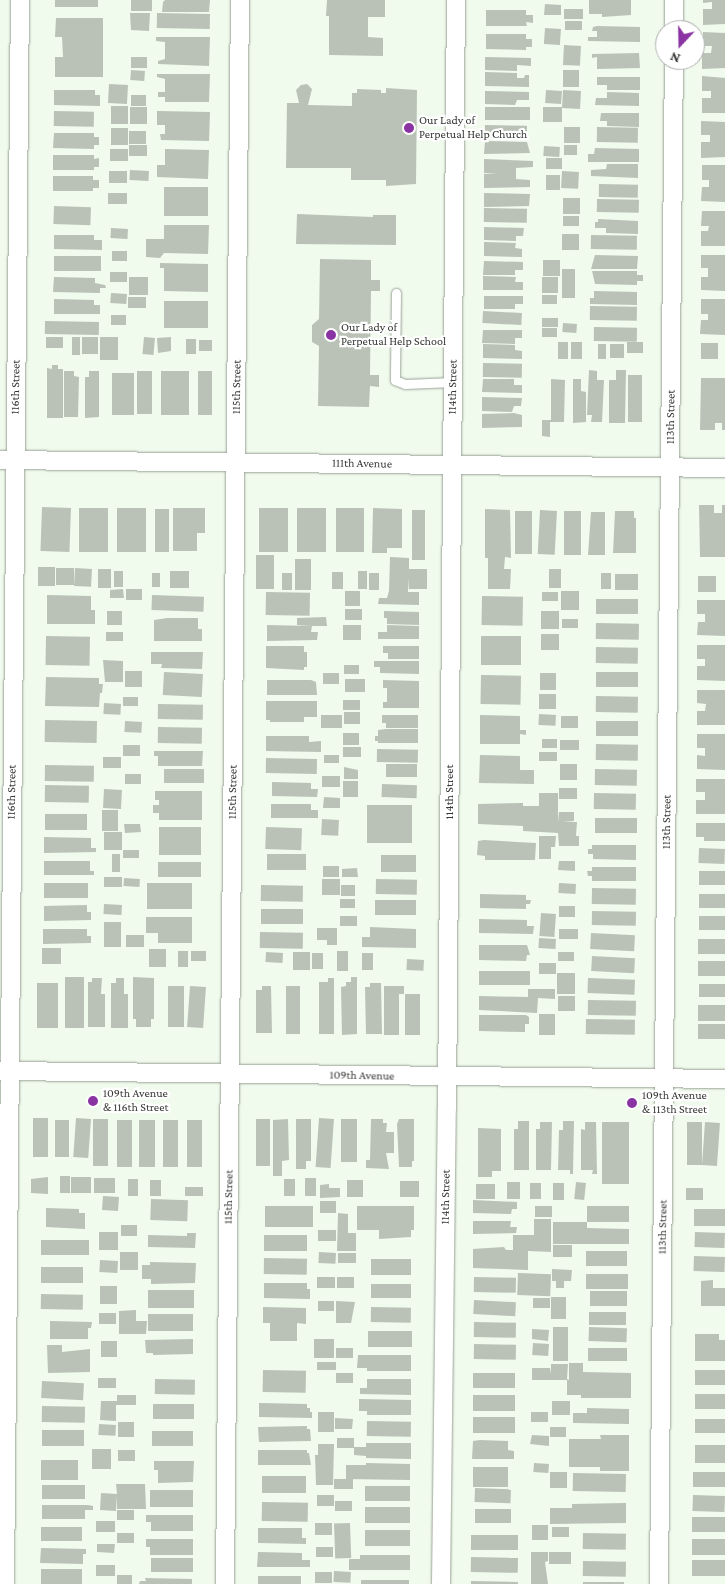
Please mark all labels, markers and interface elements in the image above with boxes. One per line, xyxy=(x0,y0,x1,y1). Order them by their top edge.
north arrow xyxy=(655,20,705,70)
text: N xyxy=(668,49,682,67)
place label: Our Lady of Perpetual Help Church xyxy=(419,114,527,142)
marker: Our Lady of Perpetual Help Church xyxy=(403,122,415,134)
place label: Our Lady of Perpetual Help School xyxy=(341,321,446,349)
marker: Our Lady of Perpetual Help School xyxy=(325,329,337,341)
street label: 116th Street xyxy=(8,359,24,415)
street label: 114th Street xyxy=(445,359,461,415)
street label: 115th Street xyxy=(229,360,245,414)
street label: 113th Street xyxy=(663,390,679,444)
street label: 111th Avenue xyxy=(332,456,392,472)
street label: 116th Street xyxy=(4,764,20,820)
street label: 115th Street xyxy=(225,765,241,819)
street label: 114th Street xyxy=(443,765,457,819)
street label: 113th Street xyxy=(659,795,675,849)
street label: 109th Avenue xyxy=(329,1068,395,1084)
place label: 109th Avenue & 116th Street xyxy=(103,1087,168,1115)
place label: 109th Avenue & 113th Street xyxy=(642,1089,707,1117)
marker: 109th Avenue & 116th Street xyxy=(87,1095,99,1107)
marker: 109th Avenue & 113th Street xyxy=(626,1097,638,1109)
street label: 114th Street xyxy=(438,1169,454,1225)
street label: 115th Street xyxy=(221,1170,237,1224)
street label: 113th Street xyxy=(655,1200,671,1254)

